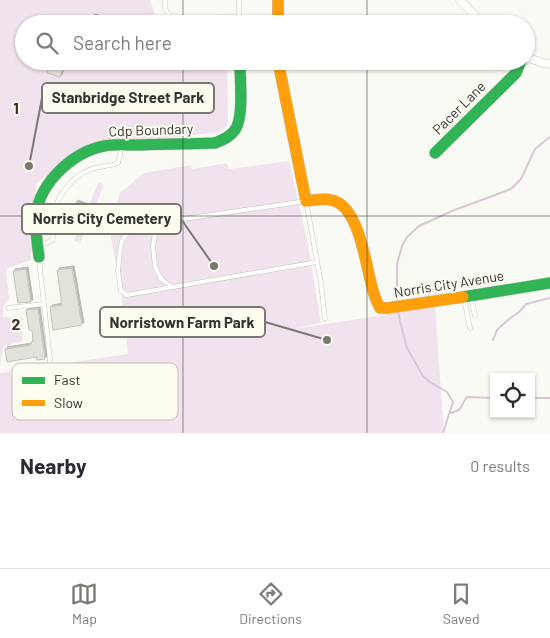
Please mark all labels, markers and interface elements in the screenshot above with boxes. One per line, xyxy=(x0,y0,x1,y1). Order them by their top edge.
search box xyxy=(15,15,535,70)
icon: search xyxy=(33,29,61,57)
text: Search here xyxy=(73,31,172,54)
street label: Pacer Lane xyxy=(429,78,489,138)
callout: Stanbridge Street Park xyxy=(42,83,214,113)
text: Stanbridge Street Park xyxy=(52,88,204,106)
text: 1 xyxy=(13,98,19,117)
street label: Cdp Boundary xyxy=(108,120,194,139)
callout: Norris City Cemetery xyxy=(22,204,181,234)
text: Norris City Cemetery xyxy=(33,209,172,227)
street label: Norris City Avenue xyxy=(393,266,505,301)
callout: Norristown Farm Park xyxy=(100,307,265,337)
text: Norristown Farm Park xyxy=(109,313,255,331)
text: 2 xyxy=(12,314,21,333)
legend xyxy=(12,363,178,420)
text: Fast xyxy=(54,371,80,388)
map controls xyxy=(490,373,535,418)
button: locate xyxy=(490,373,535,418)
text: Slow xyxy=(54,394,83,411)
text: Nearby xyxy=(20,453,86,478)
text: 0 results xyxy=(470,456,530,475)
tab: Map xyxy=(70,580,98,627)
tab: Directions xyxy=(239,580,302,627)
tab: Saved xyxy=(443,580,480,627)

